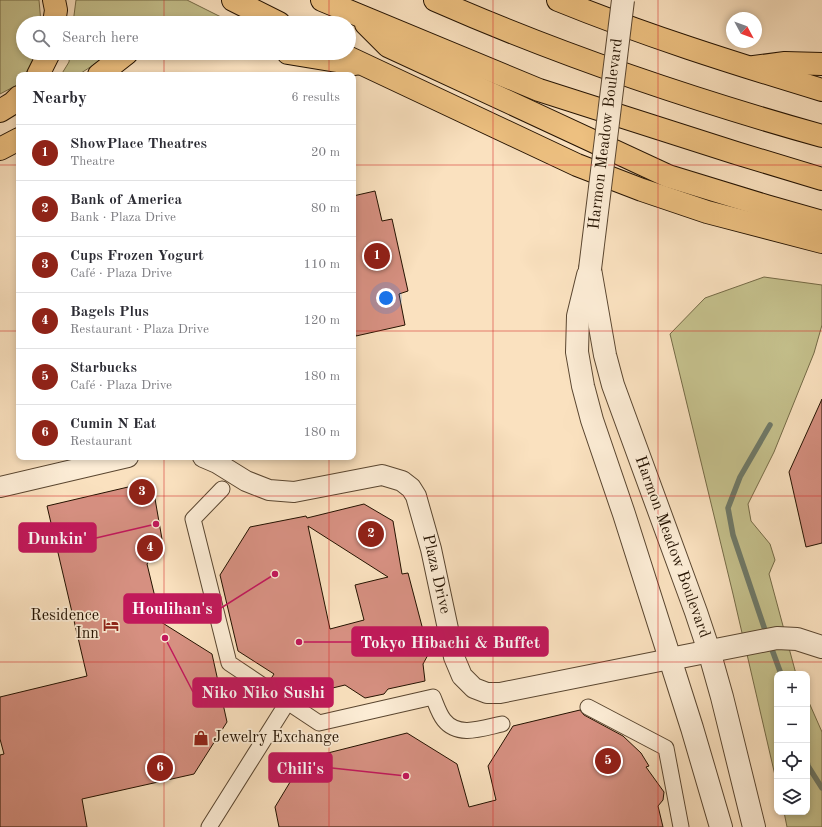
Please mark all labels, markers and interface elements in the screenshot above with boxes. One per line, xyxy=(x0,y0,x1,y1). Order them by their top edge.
north arrow xyxy=(726,12,762,48)
search box xyxy=(16,16,356,60)
icon: search xyxy=(30,27,52,49)
text: Search here xyxy=(62,31,139,46)
street label: Harmon Meadow Boulevard xyxy=(586,38,626,230)
text: Nearby xyxy=(32,90,87,107)
text: 6 results xyxy=(291,91,340,104)
text: ShowPlace Theatres xyxy=(70,137,207,152)
text: 1 xyxy=(41,146,49,159)
text: 20 m xyxy=(311,146,340,159)
text: Theatre xyxy=(70,155,115,168)
text: Bank of America xyxy=(70,193,182,208)
text: 2 xyxy=(41,202,49,215)
text: 80 m xyxy=(311,202,340,215)
text: Bank · Plaza Drive xyxy=(70,211,176,224)
pin: 1 xyxy=(364,241,390,271)
text: Cups Frozen Yogurt xyxy=(70,249,204,264)
text: 3 xyxy=(41,258,49,271)
text: 110 m xyxy=(303,258,340,271)
text: Café · Plaza Drive xyxy=(70,267,172,280)
your location xyxy=(376,288,396,308)
text: Bagels Plus xyxy=(70,305,149,320)
text: 4 xyxy=(41,314,49,327)
text: 120 m xyxy=(303,314,340,327)
text: Restaurant · Plaza Drive xyxy=(70,323,209,336)
text: Starbucks xyxy=(70,361,137,376)
text: 5 xyxy=(41,370,49,383)
text: 180 m xyxy=(303,370,340,383)
text: Café · Plaza Drive xyxy=(70,379,172,392)
text: Cumin N Eat xyxy=(70,417,156,432)
text: 6 xyxy=(41,426,49,439)
text: 180 m xyxy=(303,426,340,439)
text: Restaurant xyxy=(70,435,132,448)
street label: Harmon Meadow Boulevard xyxy=(632,454,712,640)
pin: 3 xyxy=(129,477,155,507)
pin: 2 xyxy=(358,519,384,549)
callout: Dunkin' xyxy=(19,523,96,552)
text: Dunkin' xyxy=(27,531,87,548)
pin: 4 xyxy=(137,533,163,563)
street label: Plaza Drive xyxy=(419,533,453,615)
callout: Houlihan's xyxy=(124,594,221,623)
text: Houlihan's xyxy=(131,601,213,618)
place label: Residence Inn xyxy=(30,608,99,642)
hotel icon: Residence Inn xyxy=(102,616,120,634)
callout: Tokyo Hibachi & Buffet xyxy=(352,627,548,656)
text: Tokyo Hibachi & Buffet xyxy=(360,635,540,652)
map controls xyxy=(774,671,810,815)
button: + xyxy=(774,671,810,707)
callout: Niko Niko Sushi xyxy=(193,678,333,707)
text: Niko Niko Sushi xyxy=(201,685,325,702)
button: − xyxy=(774,707,810,743)
shop icon: Jewelry Exchange xyxy=(192,729,210,747)
place label: Jewelry Exchange xyxy=(213,730,339,746)
button: locate xyxy=(774,743,810,779)
pin: 5 xyxy=(595,746,621,776)
pin: 6 xyxy=(147,753,173,783)
callout: Chili's xyxy=(269,753,332,782)
text: Chili's xyxy=(276,761,324,778)
button: layers xyxy=(774,779,810,815)

